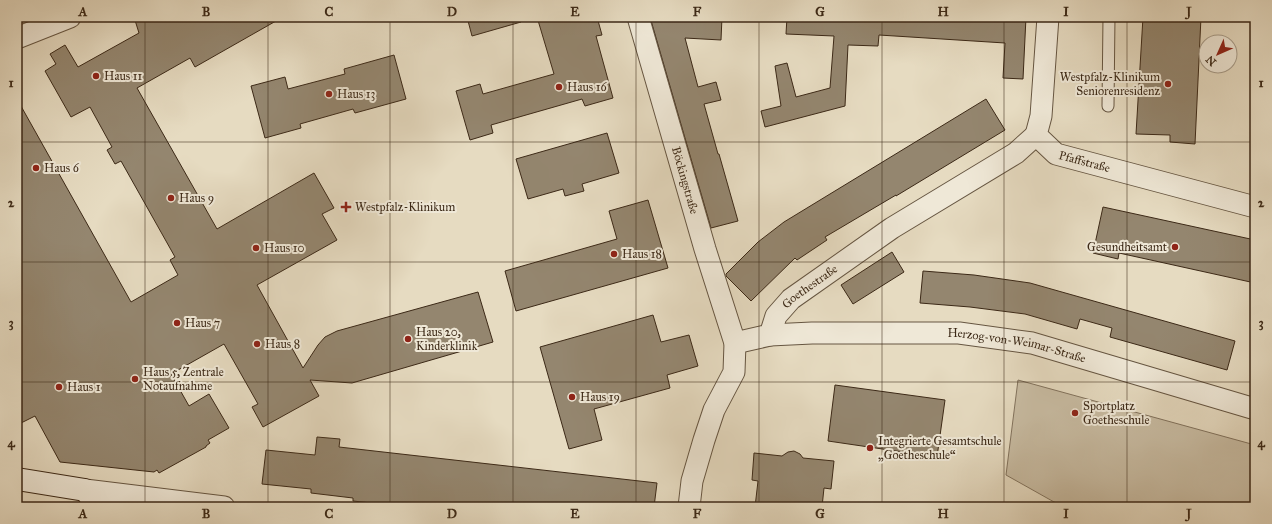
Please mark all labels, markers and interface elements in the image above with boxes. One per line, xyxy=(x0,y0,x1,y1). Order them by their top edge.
text: A xyxy=(78,4,88,20)
text: B xyxy=(202,4,211,20)
text: C xyxy=(325,4,334,20)
text: D xyxy=(447,4,457,20)
text: E xyxy=(570,4,580,20)
text: F xyxy=(693,4,702,20)
text: G xyxy=(815,4,825,20)
text: H xyxy=(937,4,949,20)
text: I xyxy=(1063,4,1069,20)
text: J xyxy=(1184,4,1192,20)
north arrow xyxy=(1198,34,1238,74)
text: N xyxy=(1203,52,1219,69)
place label: Haus 11 xyxy=(104,69,143,83)
place label: Westpfalz-Klinikum Seniorenresidenz xyxy=(1060,70,1160,98)
marker: Haus 11 xyxy=(91,71,101,81)
text: 1 xyxy=(8,75,14,91)
text: 1 xyxy=(1258,75,1264,91)
marker: Westpfalz-Klinikum Seniorenresidenz xyxy=(1163,79,1173,89)
place label: Haus 16 xyxy=(567,80,608,94)
marker: Haus 16 xyxy=(554,82,564,92)
place label: Haus 13 xyxy=(337,87,376,101)
marker: Haus 13 xyxy=(324,89,334,99)
street label: Böckingstraße xyxy=(669,145,702,216)
street label: Pfaffstraße xyxy=(1057,148,1112,175)
place label: Haus 6 xyxy=(44,161,80,175)
marker: Haus 6 xyxy=(31,163,41,173)
place label: Haus 9 xyxy=(179,191,214,205)
marker: Haus 9 xyxy=(166,193,176,203)
text: 2 xyxy=(8,195,15,211)
text: 2 xyxy=(1258,195,1265,211)
place label: Westpfalz-Klinikum xyxy=(355,200,455,214)
marker: Westpfalz-Klinikum xyxy=(340,201,352,213)
place label: Gesundheitsamt xyxy=(1087,240,1168,254)
place label: Haus 10 xyxy=(264,241,304,255)
marker: Gesundheitsamt xyxy=(1170,242,1180,252)
marker: Haus 10 xyxy=(251,243,261,253)
place label: Haus 18 xyxy=(622,247,662,261)
marker: Haus 18 xyxy=(609,249,619,259)
street label: Goethestraße xyxy=(779,262,840,311)
text: 3 xyxy=(8,315,14,331)
text: 3 xyxy=(1258,315,1264,331)
place label: Haus 7 xyxy=(185,316,220,330)
marker: Haus 7 xyxy=(172,318,182,328)
place label: Haus 20, Kinderklinik xyxy=(416,325,478,353)
street label: Herzog-von-Weimar-Straße xyxy=(947,326,1088,366)
marker: Haus 20, Kinderklinik xyxy=(403,334,413,344)
place label: Haus 8 xyxy=(265,337,300,351)
marker: Haus 8 xyxy=(252,339,262,349)
place label: Haus 5, Zentrale Notaufnahme xyxy=(143,365,224,393)
marker: Haus 5, Zentrale Notaufnahme xyxy=(130,374,140,384)
place label: Haus 1 xyxy=(67,380,101,394)
marker: Haus 1 xyxy=(54,382,64,392)
place label: Haus 19 xyxy=(580,390,620,404)
marker: Haus 19 xyxy=(567,392,577,402)
place label: Sportplatz Goetheschule xyxy=(1083,399,1149,427)
marker: Sportplatz Goetheschule xyxy=(1070,408,1080,418)
place label: Integrierte Gesamtschule „Goetheschule“ xyxy=(878,434,1002,462)
text: 4 xyxy=(7,435,15,451)
text: 4 xyxy=(1257,435,1265,451)
marker: Integrierte Gesamtschule „Goetheschule“ xyxy=(865,443,875,453)
text: A xyxy=(78,506,88,522)
text: B xyxy=(202,506,211,522)
text: C xyxy=(325,506,334,522)
text: D xyxy=(447,506,457,522)
text: E xyxy=(570,506,580,522)
text: F xyxy=(693,506,702,522)
text: G xyxy=(815,506,825,522)
text: H xyxy=(937,506,949,522)
text: I xyxy=(1063,506,1069,522)
text: J xyxy=(1184,506,1192,522)

